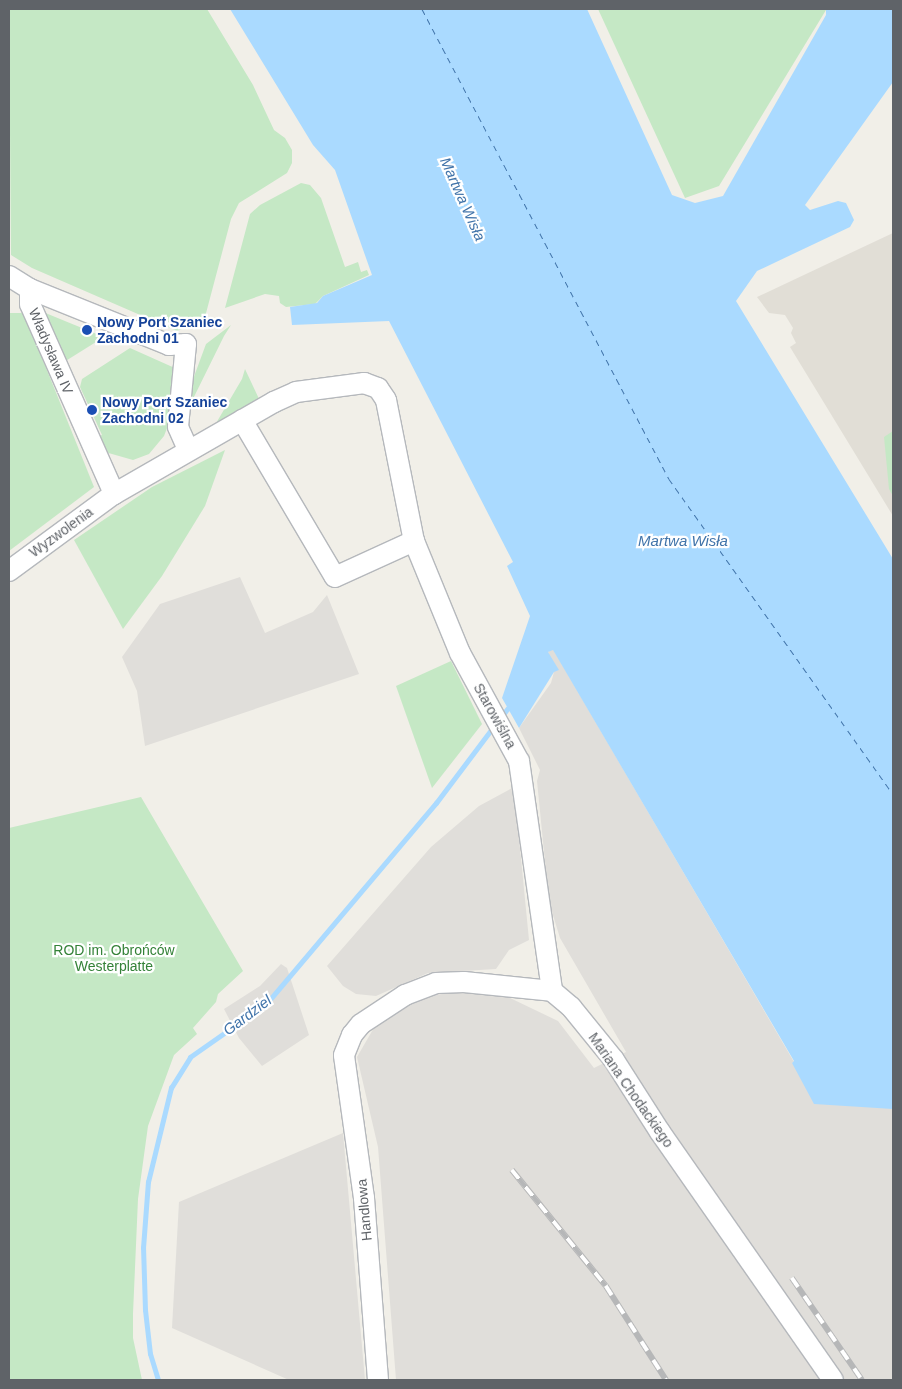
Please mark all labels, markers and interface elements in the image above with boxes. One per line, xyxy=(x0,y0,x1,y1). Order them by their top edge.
water label: Martwa Wisła xyxy=(437,154,489,244)
street label: Władysława IV xyxy=(25,305,77,397)
place label: Nowy Port Szaniec Zachodni 01 xyxy=(97,314,222,347)
marker: Nowy Port Szaniec Zachodni 01 xyxy=(81,324,93,336)
place label: Nowy Port Szaniec Zachodni 02 xyxy=(102,394,227,427)
marker: Nowy Port Szaniec Zachodni 02 xyxy=(86,404,98,416)
street label: Wyzwolenia xyxy=(26,503,96,561)
water label: Martwa Wisła xyxy=(638,532,728,550)
street label: Starowiślna xyxy=(470,680,520,752)
park label: ROD im. Obrońców Westerplatte xyxy=(53,942,175,974)
water label: Gardziel xyxy=(219,991,275,1039)
street label: Mariana Chodackiego xyxy=(585,1029,677,1151)
street label: Handlowa xyxy=(353,1178,375,1242)

